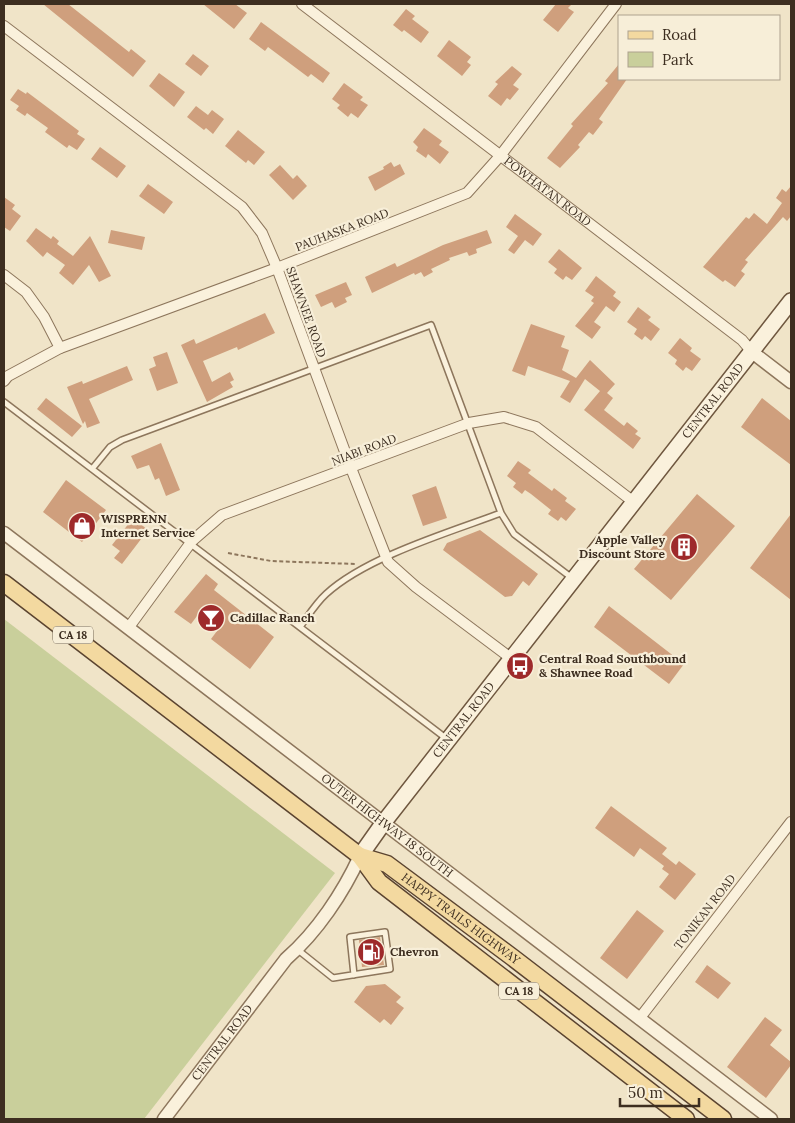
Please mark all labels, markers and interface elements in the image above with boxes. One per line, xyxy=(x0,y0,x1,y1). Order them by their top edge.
legend xyxy=(618,15,780,80)
text: Road xyxy=(662,25,697,44)
text: Park xyxy=(662,50,693,69)
street label: POWHATAN ROAD xyxy=(501,153,595,229)
street label: PAUHASKA ROAD xyxy=(293,205,391,254)
street label: SHAWNEE ROAD xyxy=(283,264,330,359)
street label: CENTRAL ROAD xyxy=(678,360,747,441)
street label: NIABI ROAD xyxy=(329,430,399,469)
shop icon: WISPRENN Internet Service xyxy=(67,511,97,541)
place label: WISPRENN Internet Service xyxy=(101,511,196,540)
place label: Apple Valley Discount Store xyxy=(579,532,666,561)
building icon: Apple Valley Discount Store xyxy=(669,532,699,562)
bar icon: Cadillac Ranch xyxy=(196,603,226,633)
place label: Cadillac Ranch xyxy=(230,610,315,625)
road number: CA 18 xyxy=(53,626,93,644)
bus stop icon: Central Road Southbound & Shawnee Road xyxy=(505,651,535,681)
place label: Central Road Southbound & Shawnee Road xyxy=(539,651,686,680)
street label: CENTRAL ROAD xyxy=(429,679,497,761)
street label: OUTER HIGHWAY 18 SOUTH xyxy=(318,770,456,880)
street label: HAPPY TRAILS HIGHWAY xyxy=(399,869,524,968)
street label: TONIKAN ROAD xyxy=(670,871,739,952)
fuel station icon: Chevron xyxy=(356,937,386,967)
place label: Chevron xyxy=(390,944,439,959)
road number: CA 18 xyxy=(499,982,539,999)
street label: CENTRAL ROAD xyxy=(188,1001,256,1083)
scale bar xyxy=(620,1076,699,1108)
text: 50 m xyxy=(628,1083,663,1102)

